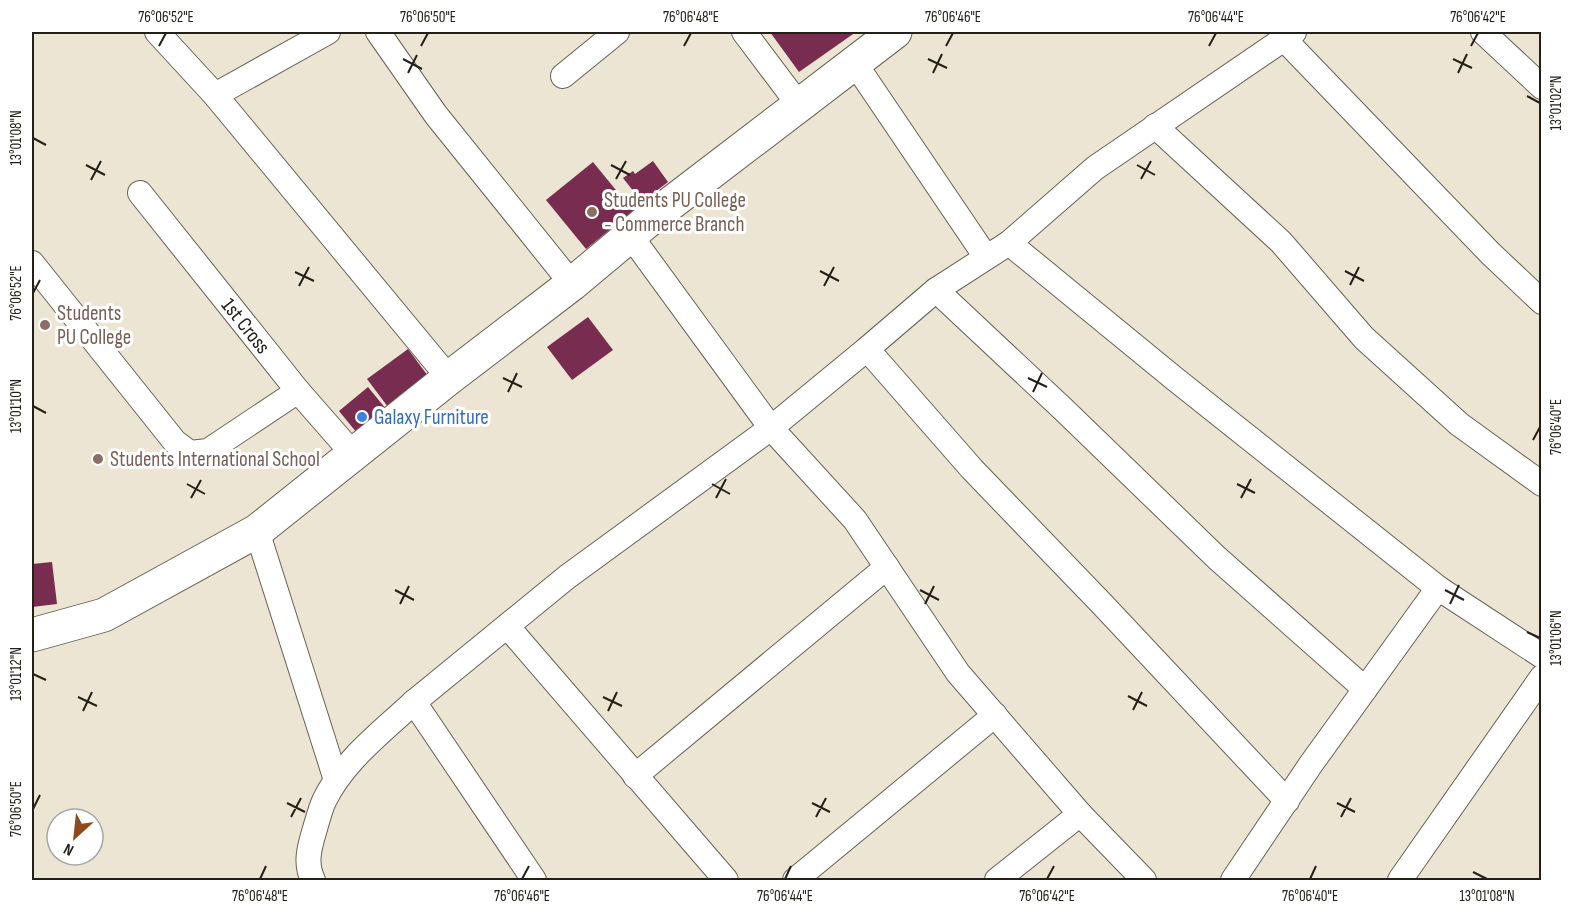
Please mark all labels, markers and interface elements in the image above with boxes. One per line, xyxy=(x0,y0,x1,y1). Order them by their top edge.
text: 76°06'52"E xyxy=(138,8,194,27)
text: 76°06'50"E xyxy=(400,8,456,27)
text: 76°06'48"E xyxy=(663,8,719,27)
text: 76°06'46"E xyxy=(925,8,981,27)
text: 76°06'44"E xyxy=(1188,8,1244,27)
text: 76°06'42"E xyxy=(1450,8,1506,27)
text: 13°01'02"N xyxy=(1547,76,1566,130)
text: 13°01'08"N xyxy=(7,110,26,166)
place label: Students PU College - Commerce Branch xyxy=(604,188,746,237)
marker: Students PU College - Commerce Branch xyxy=(585,205,599,219)
text: 76°06'52"E xyxy=(7,265,26,321)
street label: 1st Cross xyxy=(216,293,276,359)
place label: Students PU College xyxy=(57,301,131,350)
marker: Students PU College xyxy=(38,318,52,332)
text: 13°01'10"N xyxy=(7,379,26,433)
text: 76°06'40"E xyxy=(1547,399,1566,455)
place label: Galaxy Furniture xyxy=(374,405,489,430)
marker: Galaxy Furniture xyxy=(355,410,369,424)
place label: Students International School xyxy=(110,447,320,472)
marker: Students International School xyxy=(91,452,105,466)
text: 13°01'06"N xyxy=(1547,610,1566,666)
text: 13°01'12"N xyxy=(7,647,26,701)
text: 76°06'50"E xyxy=(7,781,26,837)
north arrow xyxy=(45,807,105,867)
text: N xyxy=(61,839,77,859)
text: 76°06'48"E xyxy=(232,887,288,906)
text: 76°06'46"E xyxy=(494,887,550,906)
text: 76°06'44"E xyxy=(757,887,813,906)
text: 76°06'42"E xyxy=(1019,887,1075,906)
text: 76°06'40"E xyxy=(1282,887,1338,906)
text: 13°01'08"N xyxy=(1459,887,1515,906)

